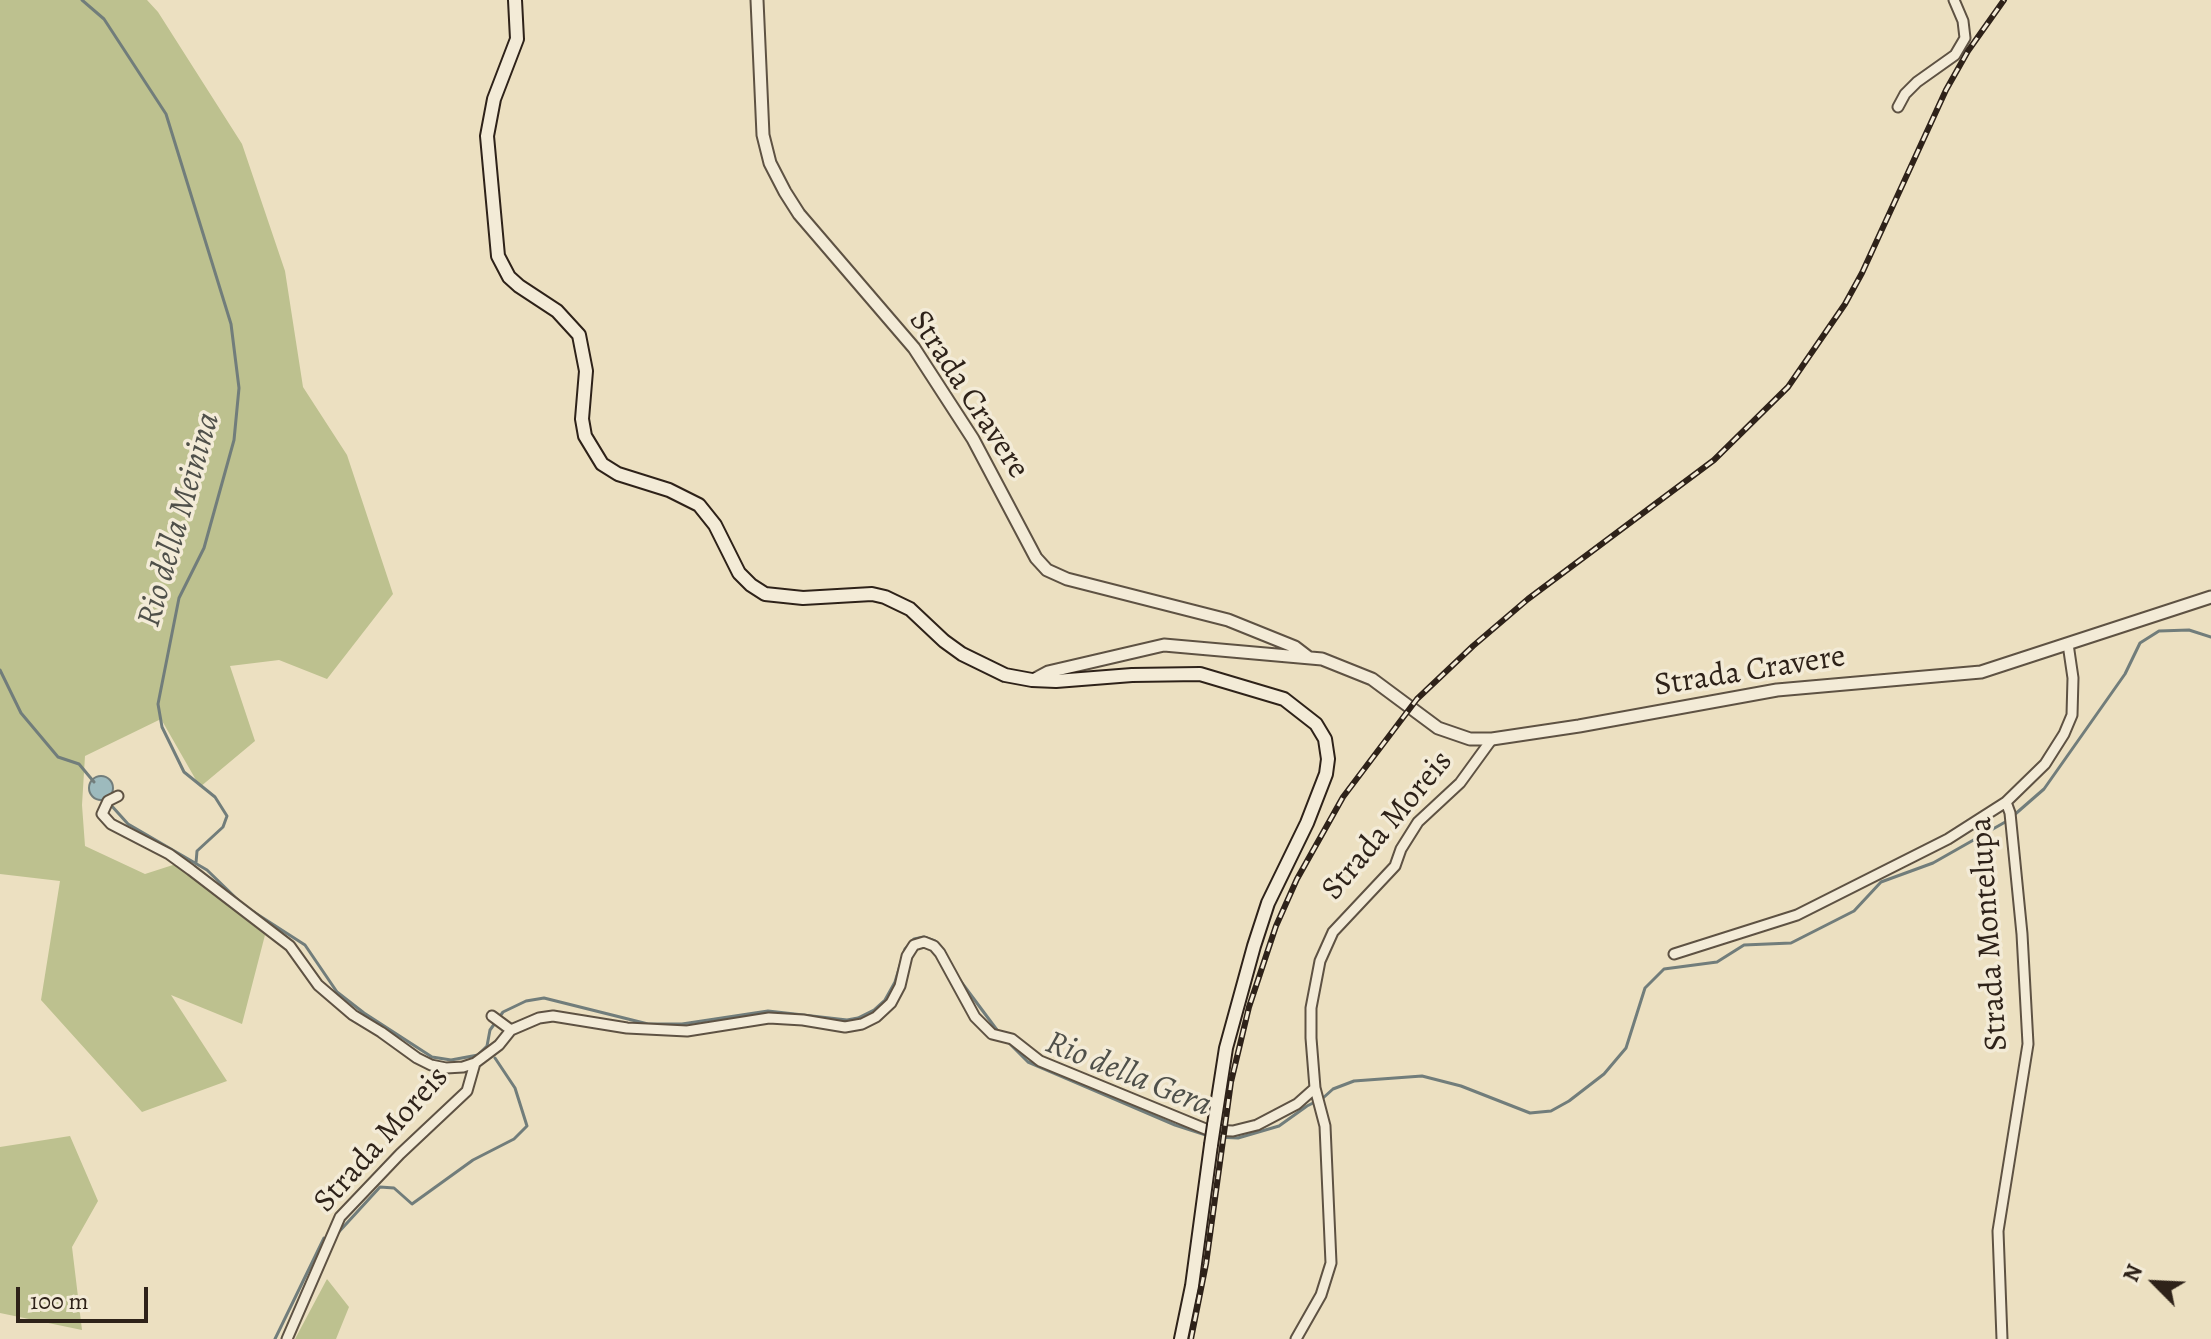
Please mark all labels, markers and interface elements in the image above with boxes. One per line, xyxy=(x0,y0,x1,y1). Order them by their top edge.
street label: Strada Cravere xyxy=(899,304,1037,486)
water label: Rio della Meinina xyxy=(130,408,230,632)
street label: Strada Cravere xyxy=(1652,638,1848,706)
street label: Strada Moreis xyxy=(1314,743,1462,909)
street label: Strada Montelupa xyxy=(1963,816,2017,1052)
water label: Rio della Gera xyxy=(1039,1023,1217,1127)
street label: Strada Moreis xyxy=(306,1059,458,1221)
north arrow xyxy=(2115,1243,2195,1323)
text: N xyxy=(2116,1260,2150,1287)
scale bar xyxy=(20,1271,152,1321)
text: 100 m xyxy=(30,1285,89,1317)

